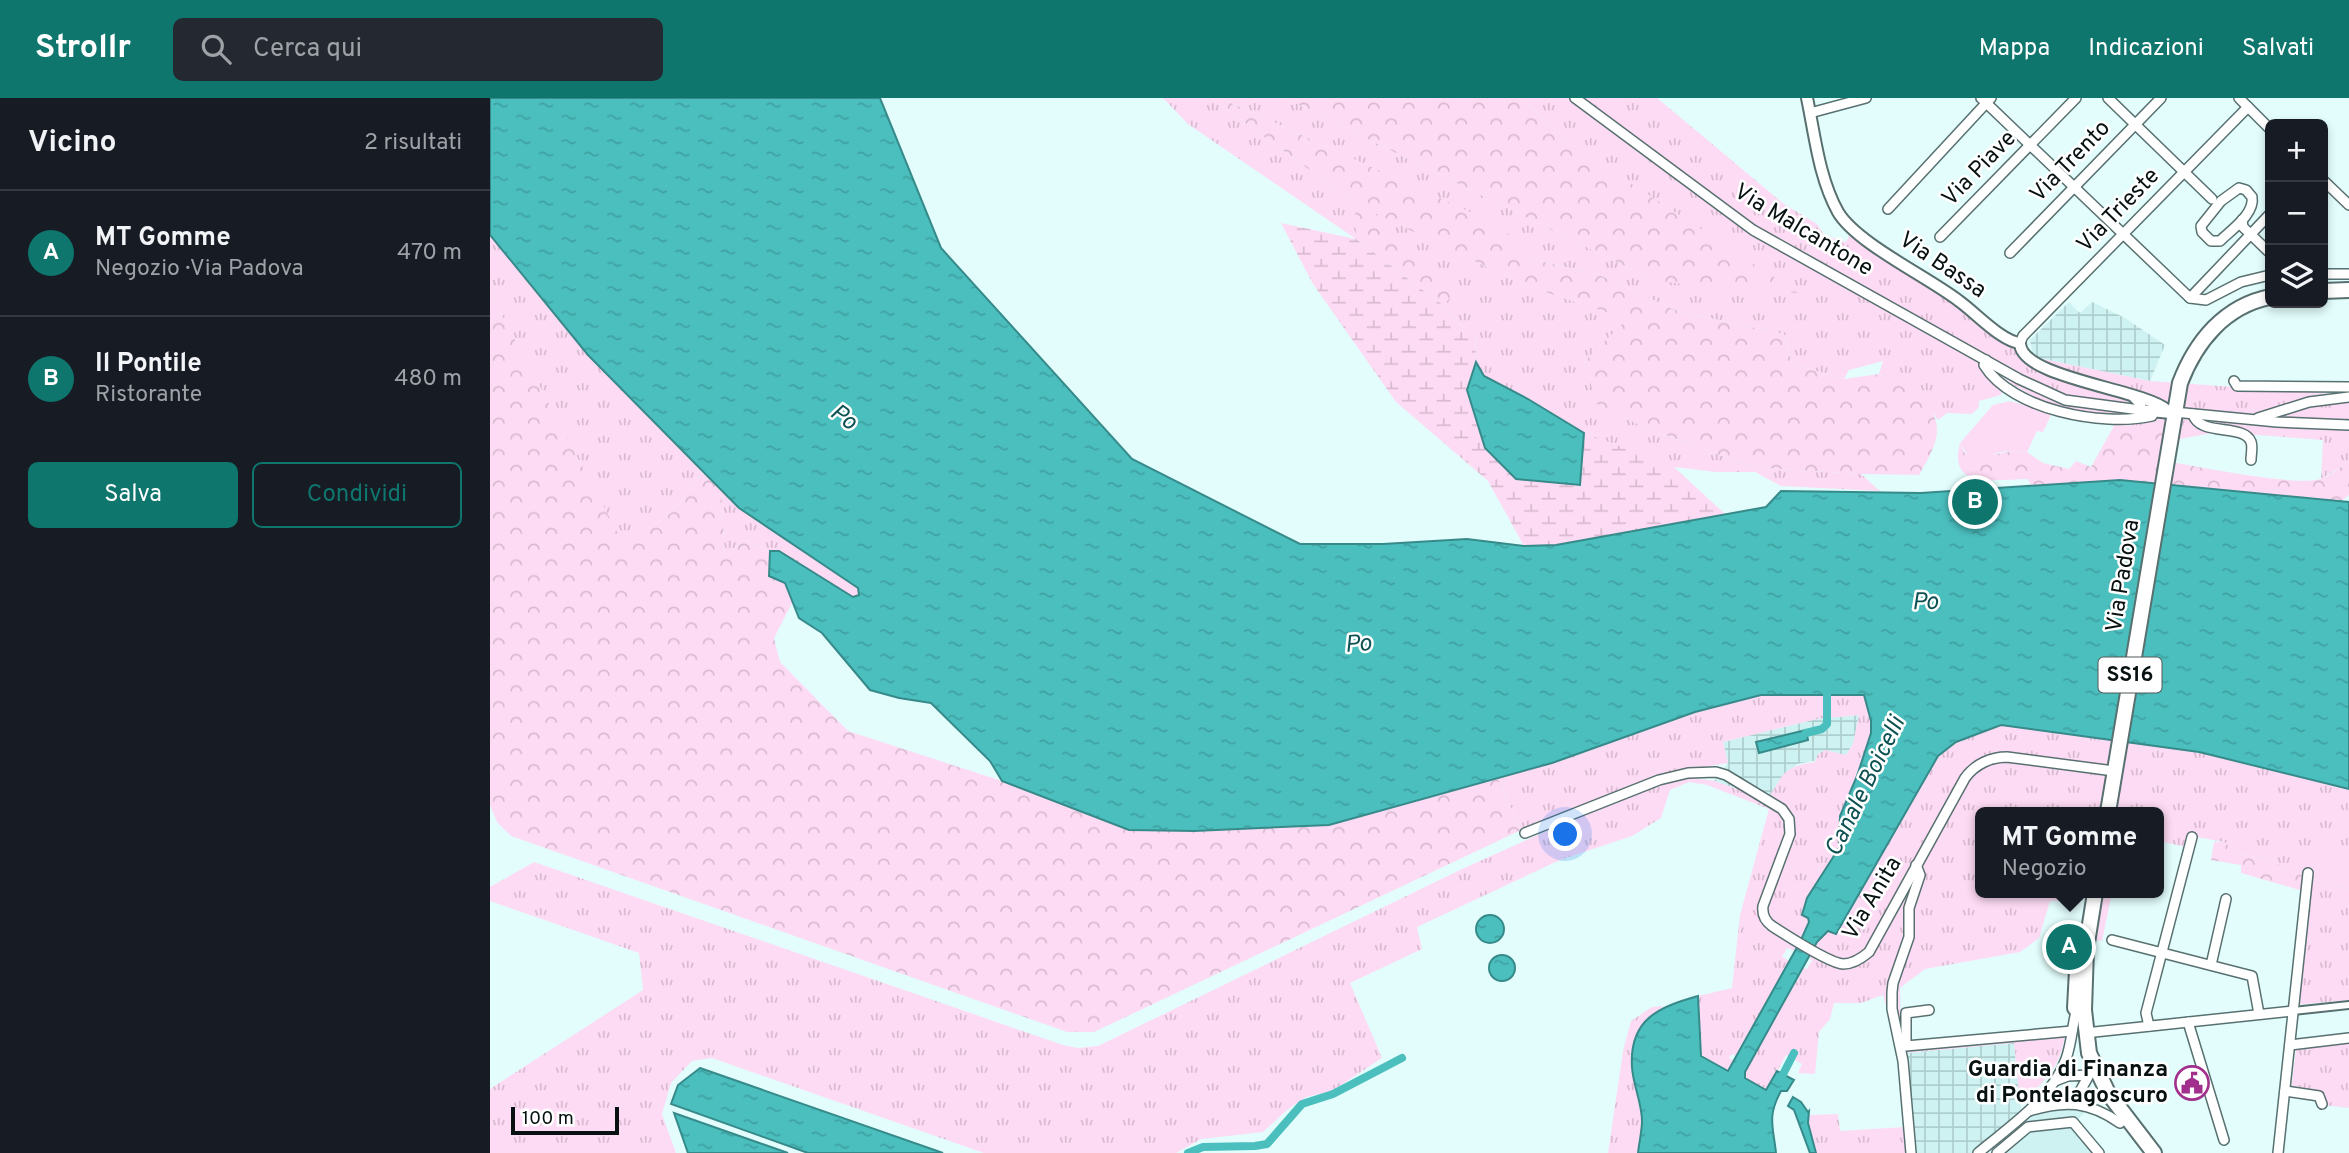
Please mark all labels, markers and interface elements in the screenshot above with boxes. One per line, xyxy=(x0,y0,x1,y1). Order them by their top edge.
search box xyxy=(173,18,663,81)
text: Strollr xyxy=(35,28,131,70)
icon: search xyxy=(197,30,235,68)
text: Cerca qui xyxy=(253,33,362,66)
text: Mappa xyxy=(1979,34,2050,64)
text: Indicazioni xyxy=(2088,34,2204,64)
text: Salvati xyxy=(2242,34,2314,64)
street label: Via Trento xyxy=(2025,115,2117,209)
map controls xyxy=(2265,119,2328,308)
button: + xyxy=(2265,119,2328,182)
text: Vicino xyxy=(28,125,117,162)
street label: Via Piave xyxy=(1937,125,2023,213)
text: 2 risultati xyxy=(364,129,462,158)
street label: Via Trieste xyxy=(2071,162,2167,260)
street label: Via Malcantone xyxy=(1728,178,1878,284)
button: − xyxy=(2265,182,2328,245)
text: MT Gomme xyxy=(95,222,231,255)
street label: Via Bassa xyxy=(1893,226,1991,306)
text: A xyxy=(43,239,59,268)
text: 470 m xyxy=(397,239,462,268)
button: layers xyxy=(2265,245,2328,308)
text: Negozio · Via Padova xyxy=(95,255,304,284)
text: Il Pontile xyxy=(95,348,202,381)
text: B xyxy=(43,365,59,394)
text: 480 m xyxy=(394,365,462,394)
text: Ristorante xyxy=(95,381,202,410)
water label: Po xyxy=(823,398,863,438)
button: Salva xyxy=(28,462,238,528)
button: Condividi xyxy=(252,462,462,528)
pin: B xyxy=(1952,476,1998,528)
street label: Via Padova xyxy=(2101,517,2147,635)
water label: Po xyxy=(1912,588,1939,618)
water label: Po xyxy=(1344,629,1372,661)
road number: SS16 xyxy=(2098,658,2162,692)
water label: Canale Boicelli xyxy=(1819,711,1913,862)
popup xyxy=(1975,807,2164,898)
your location xyxy=(1548,817,1582,851)
text: MT Gomme xyxy=(2002,822,2137,855)
street label: Via Anita xyxy=(1837,852,1909,946)
text: Negozio xyxy=(2002,855,2087,884)
pin: A xyxy=(2046,921,2092,973)
place label: Guardia di Finanza di Pontelagoscuro xyxy=(1968,1056,2168,1111)
public building icon: Guardia di Finanza di Pontelagoscuro xyxy=(2173,1064,2211,1102)
scale bar xyxy=(511,1104,620,1136)
text: 100 m xyxy=(522,1107,574,1131)

